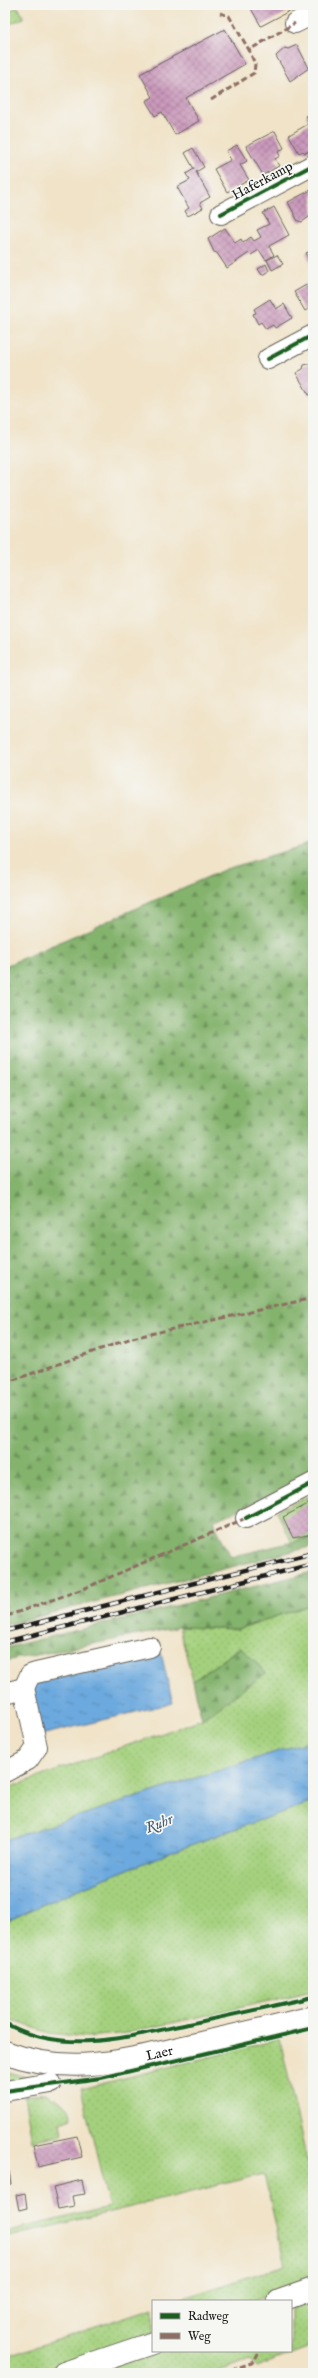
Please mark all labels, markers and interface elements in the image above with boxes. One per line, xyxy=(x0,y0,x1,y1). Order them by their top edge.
street label: Haferkamp xyxy=(229,157,296,204)
water label: Ruhr xyxy=(143,1809,177,1838)
street label: Laer xyxy=(144,2042,175,2065)
legend xyxy=(152,2300,292,2352)
text: Radweg xyxy=(188,2309,229,2324)
text: Weg xyxy=(188,2329,211,2344)

